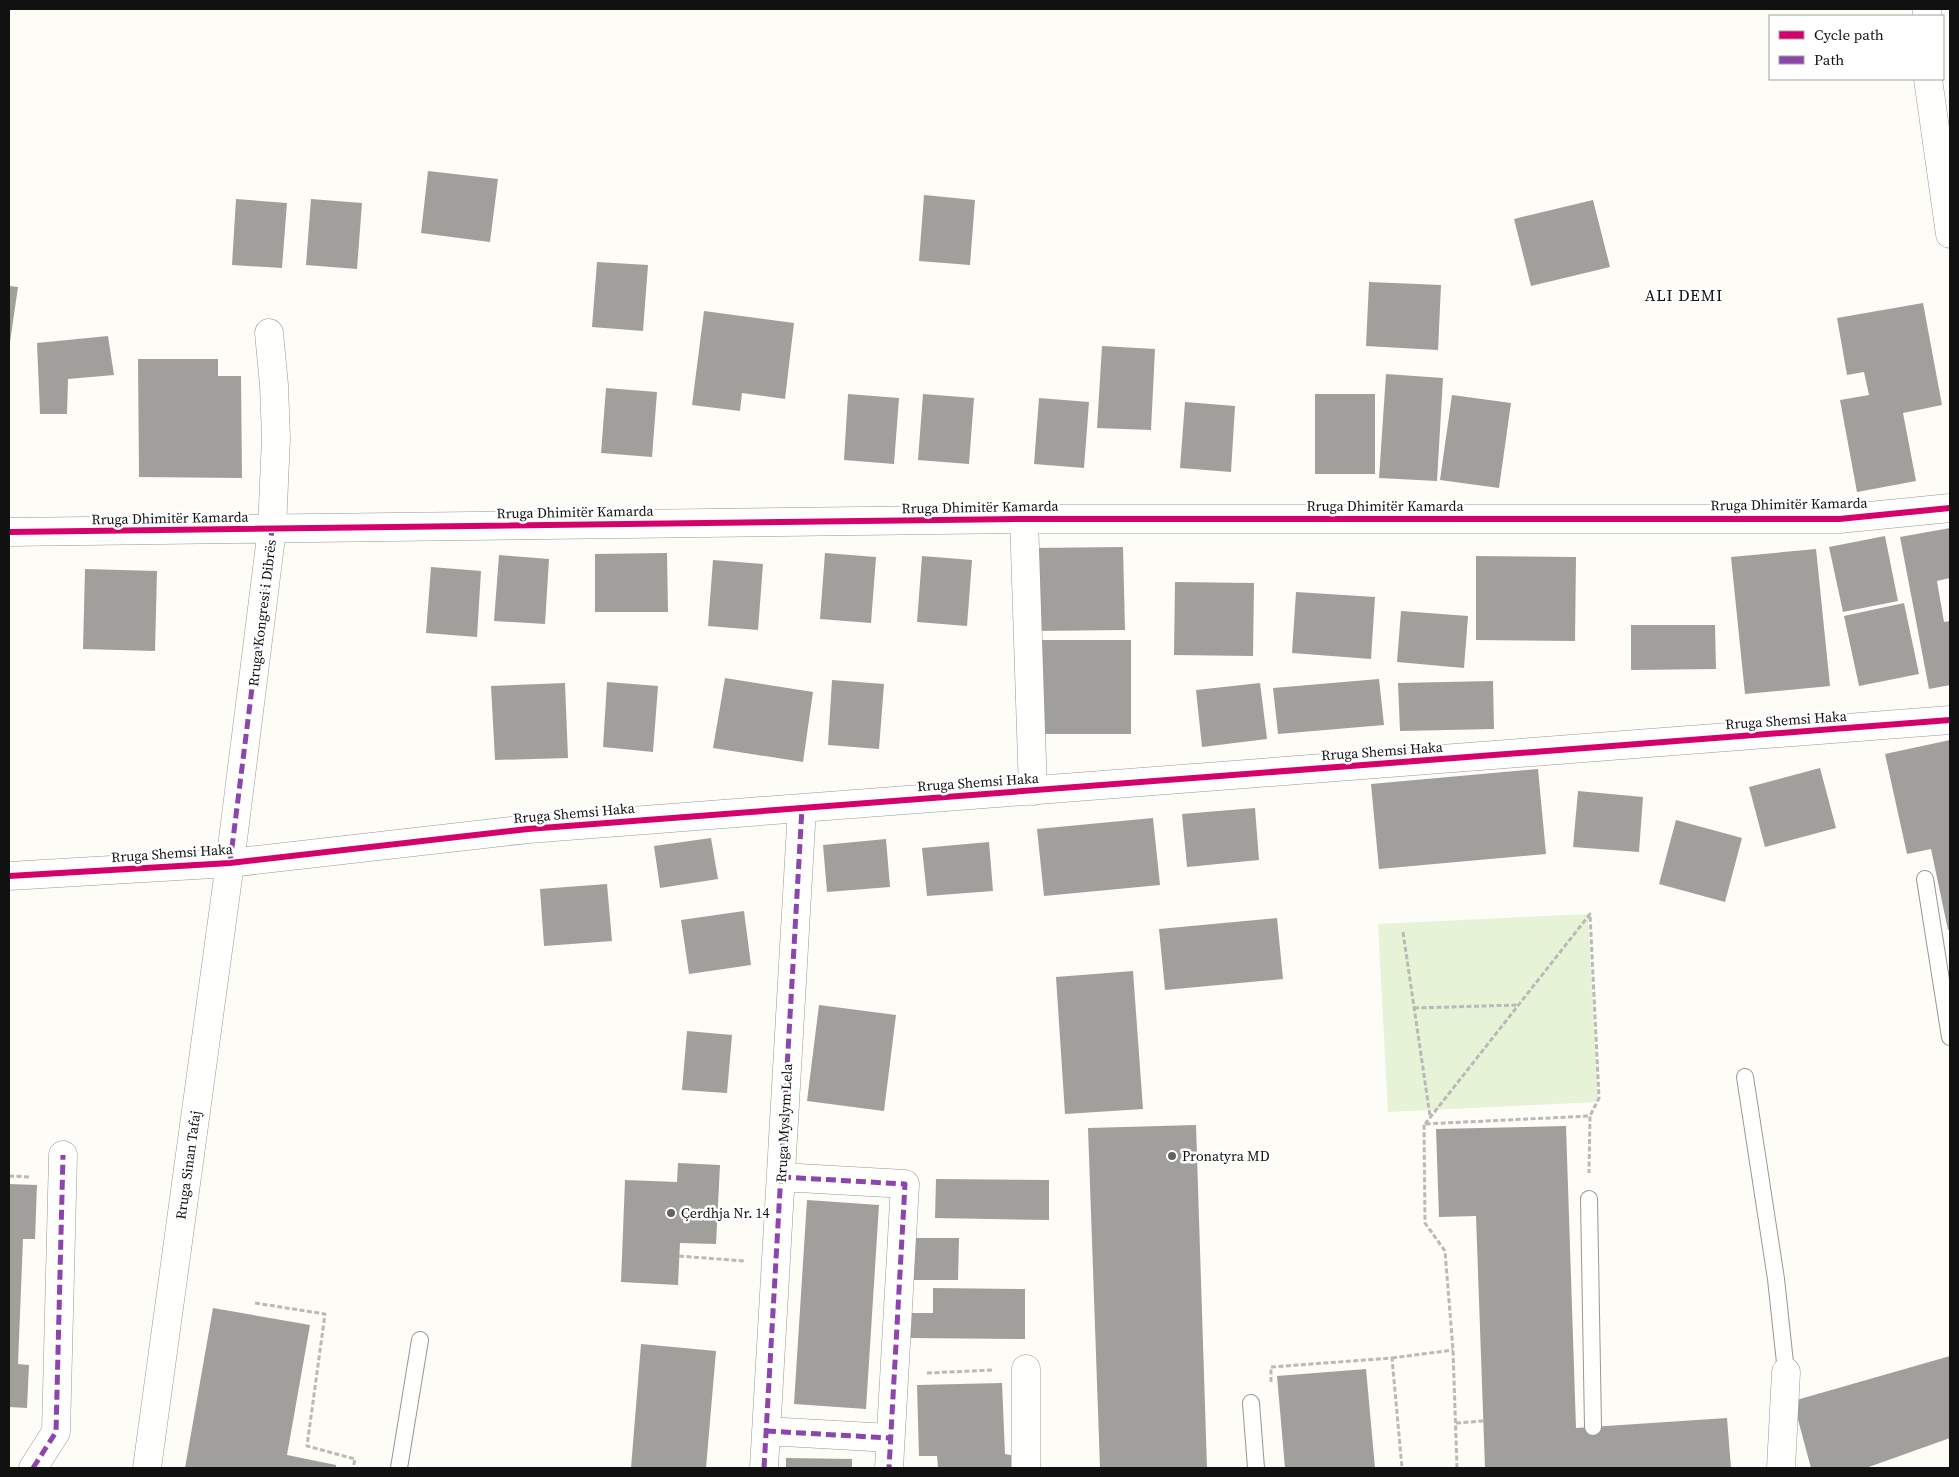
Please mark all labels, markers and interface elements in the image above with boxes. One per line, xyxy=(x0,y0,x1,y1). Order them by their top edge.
legend xyxy=(1769,15,1944,80)
text: Cycle path xyxy=(1814,24,1884,45)
text: Path xyxy=(1814,49,1844,70)
district label: ALI DEMI xyxy=(1645,284,1723,306)
street label: Rruga Dhimitër Kamarda xyxy=(1710,493,1869,515)
street label: Rruga Dhimitër Kamarda xyxy=(901,496,1060,518)
street label: Rruga Dhimitër Kamarda xyxy=(1306,496,1464,516)
street label: Rruga Dhimitër Kamarda xyxy=(496,501,655,523)
street label: Rruga Dhimitër Kamarda xyxy=(91,507,250,529)
street label: Rruga Kongresi i Dibrës xyxy=(243,538,281,688)
street label: Rruga Shemsi Haka xyxy=(1725,706,1848,734)
street label: Rruga Shemsi Haka xyxy=(1321,737,1444,765)
street label: Rruga Shemsi Haka xyxy=(917,768,1040,796)
street label: Rruga Shemsi Haka xyxy=(512,798,636,828)
street label: Rruga Shemsi Haka xyxy=(111,839,234,867)
street label: Rruga Myslym Lela xyxy=(771,1062,797,1183)
street label: Rruga Sinan Tafaj xyxy=(170,1109,206,1221)
place label: Pronatyra MD xyxy=(1182,1146,1270,1166)
marker: Pronatyra MD xyxy=(1166,1150,1178,1162)
place label: Çerdhja Nr. 14 xyxy=(681,1203,770,1223)
marker: Çerdhja Nr. 14 xyxy=(665,1207,677,1219)

